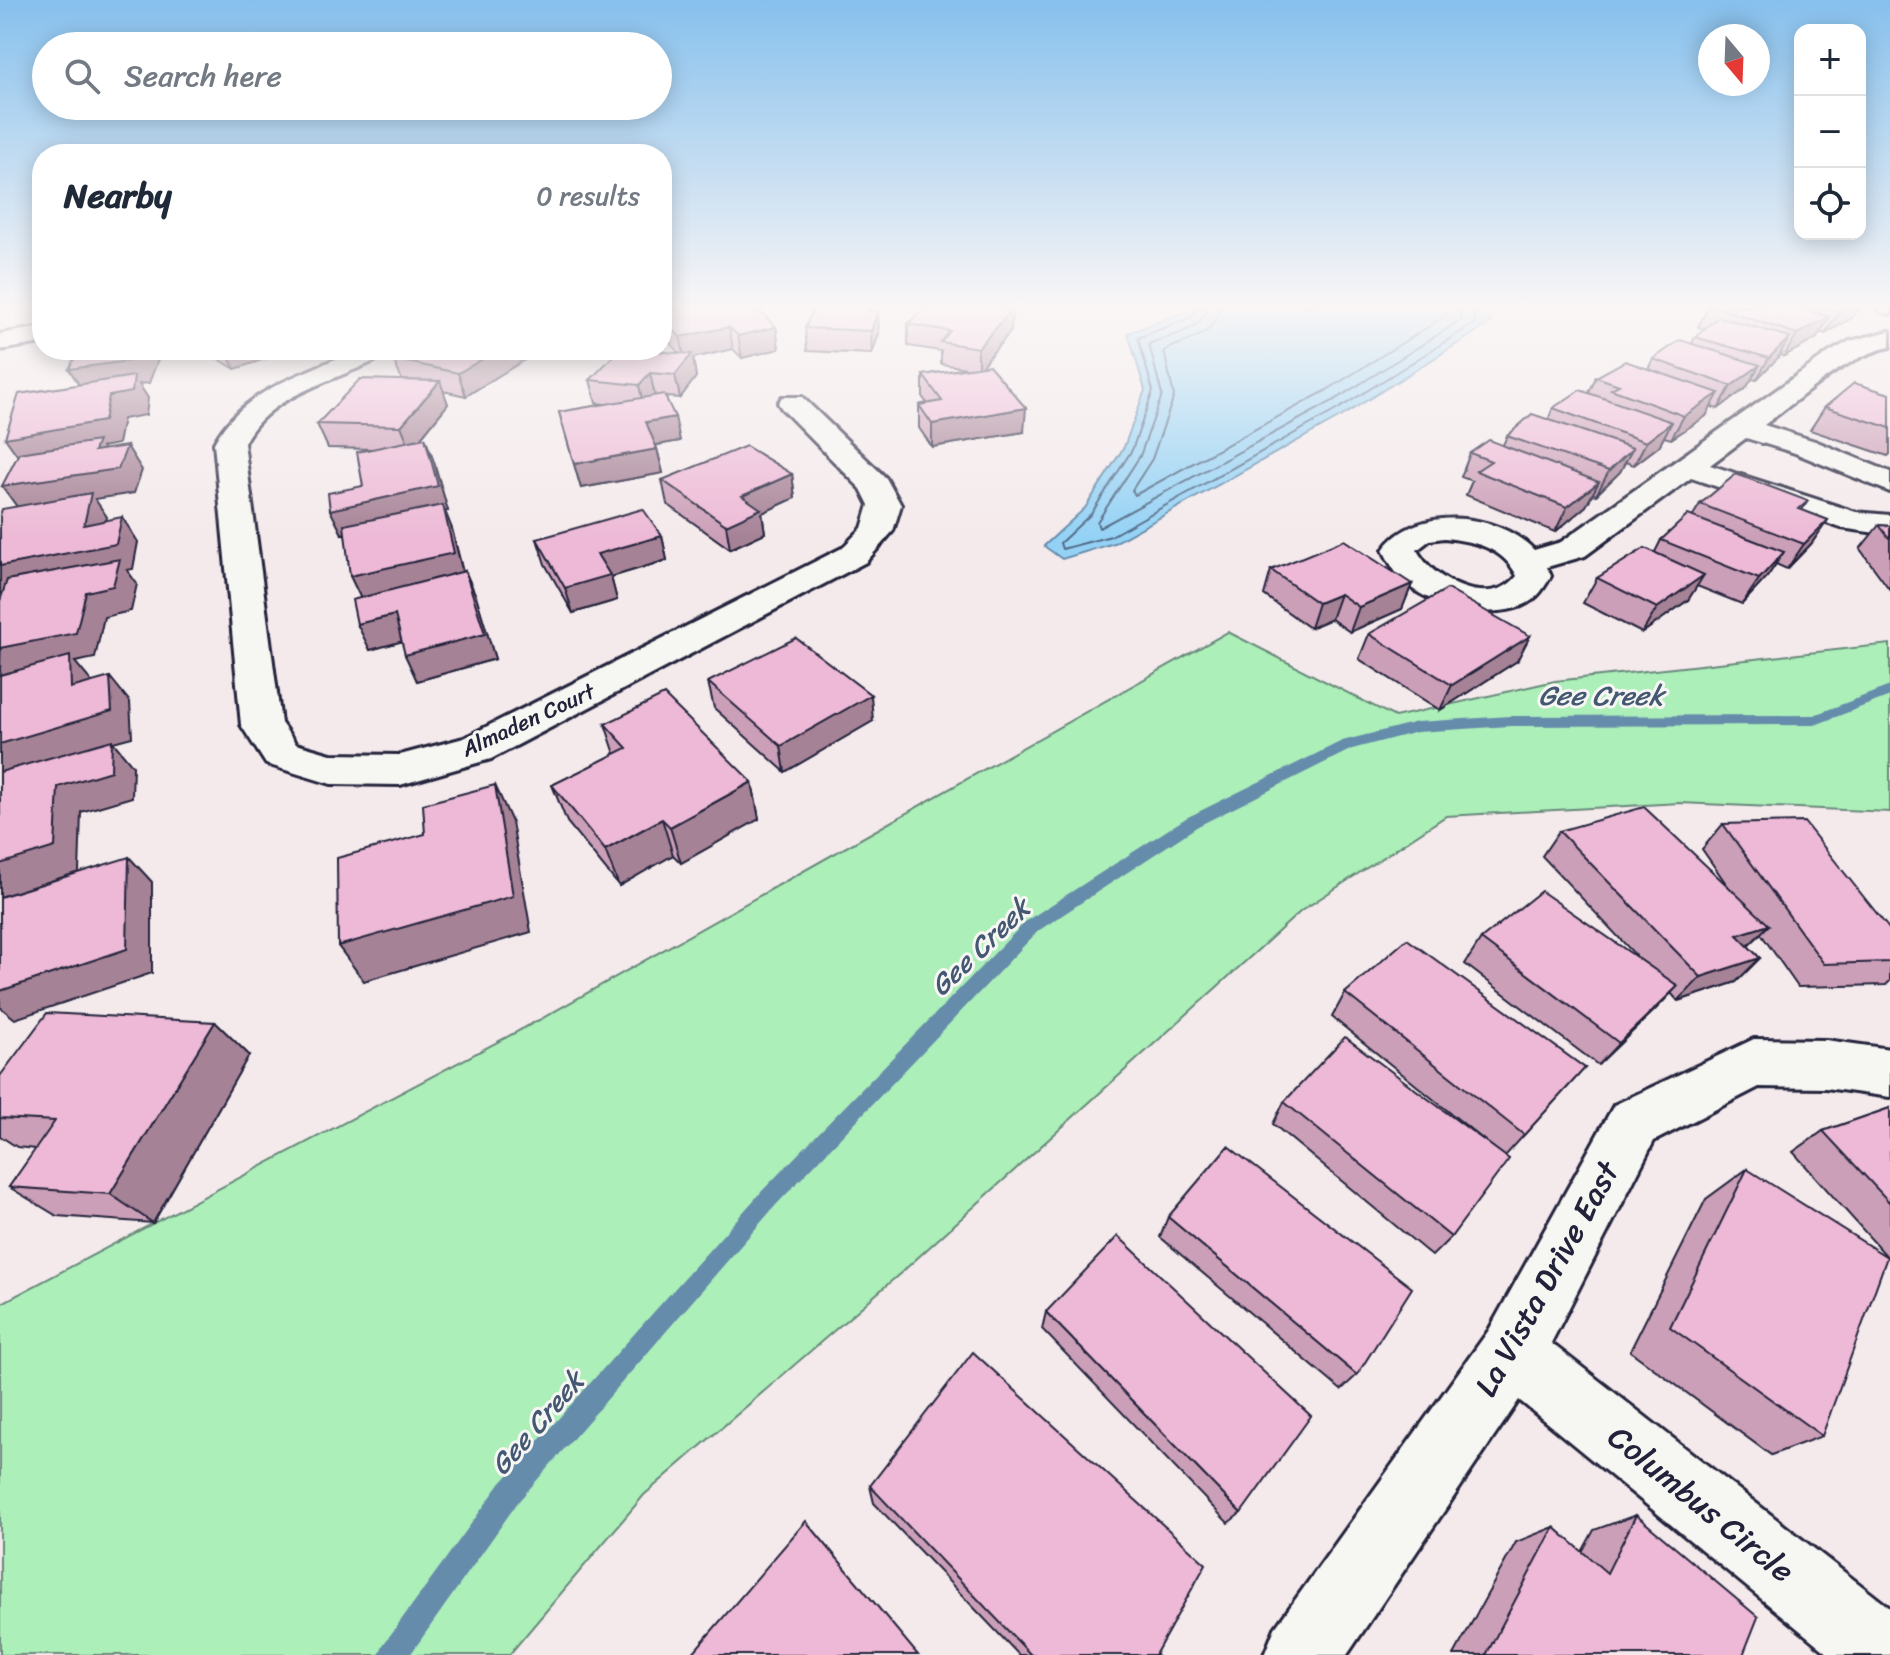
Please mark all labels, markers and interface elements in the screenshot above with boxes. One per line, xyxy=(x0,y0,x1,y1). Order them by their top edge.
north arrow xyxy=(1698,24,1770,96)
map controls xyxy=(1794,24,1866,240)
button: + xyxy=(1794,24,1866,96)
search box xyxy=(32,32,672,120)
text: Search here xyxy=(124,49,282,103)
icon: search xyxy=(60,54,104,98)
button: − xyxy=(1794,96,1866,168)
text: Nearby xyxy=(64,166,172,226)
button: locate xyxy=(1794,168,1866,240)
text: 0 results xyxy=(536,173,640,219)
water label: Gee Creek xyxy=(1538,671,1667,720)
street label: Almaden Court xyxy=(454,672,602,768)
water label: Gee Creek xyxy=(918,884,1044,1008)
street label: La Vista Drive East xyxy=(1458,1150,1636,1408)
water label: Gee Creek xyxy=(477,1357,599,1486)
street label: Columbus Circle xyxy=(1595,1410,1807,1598)

